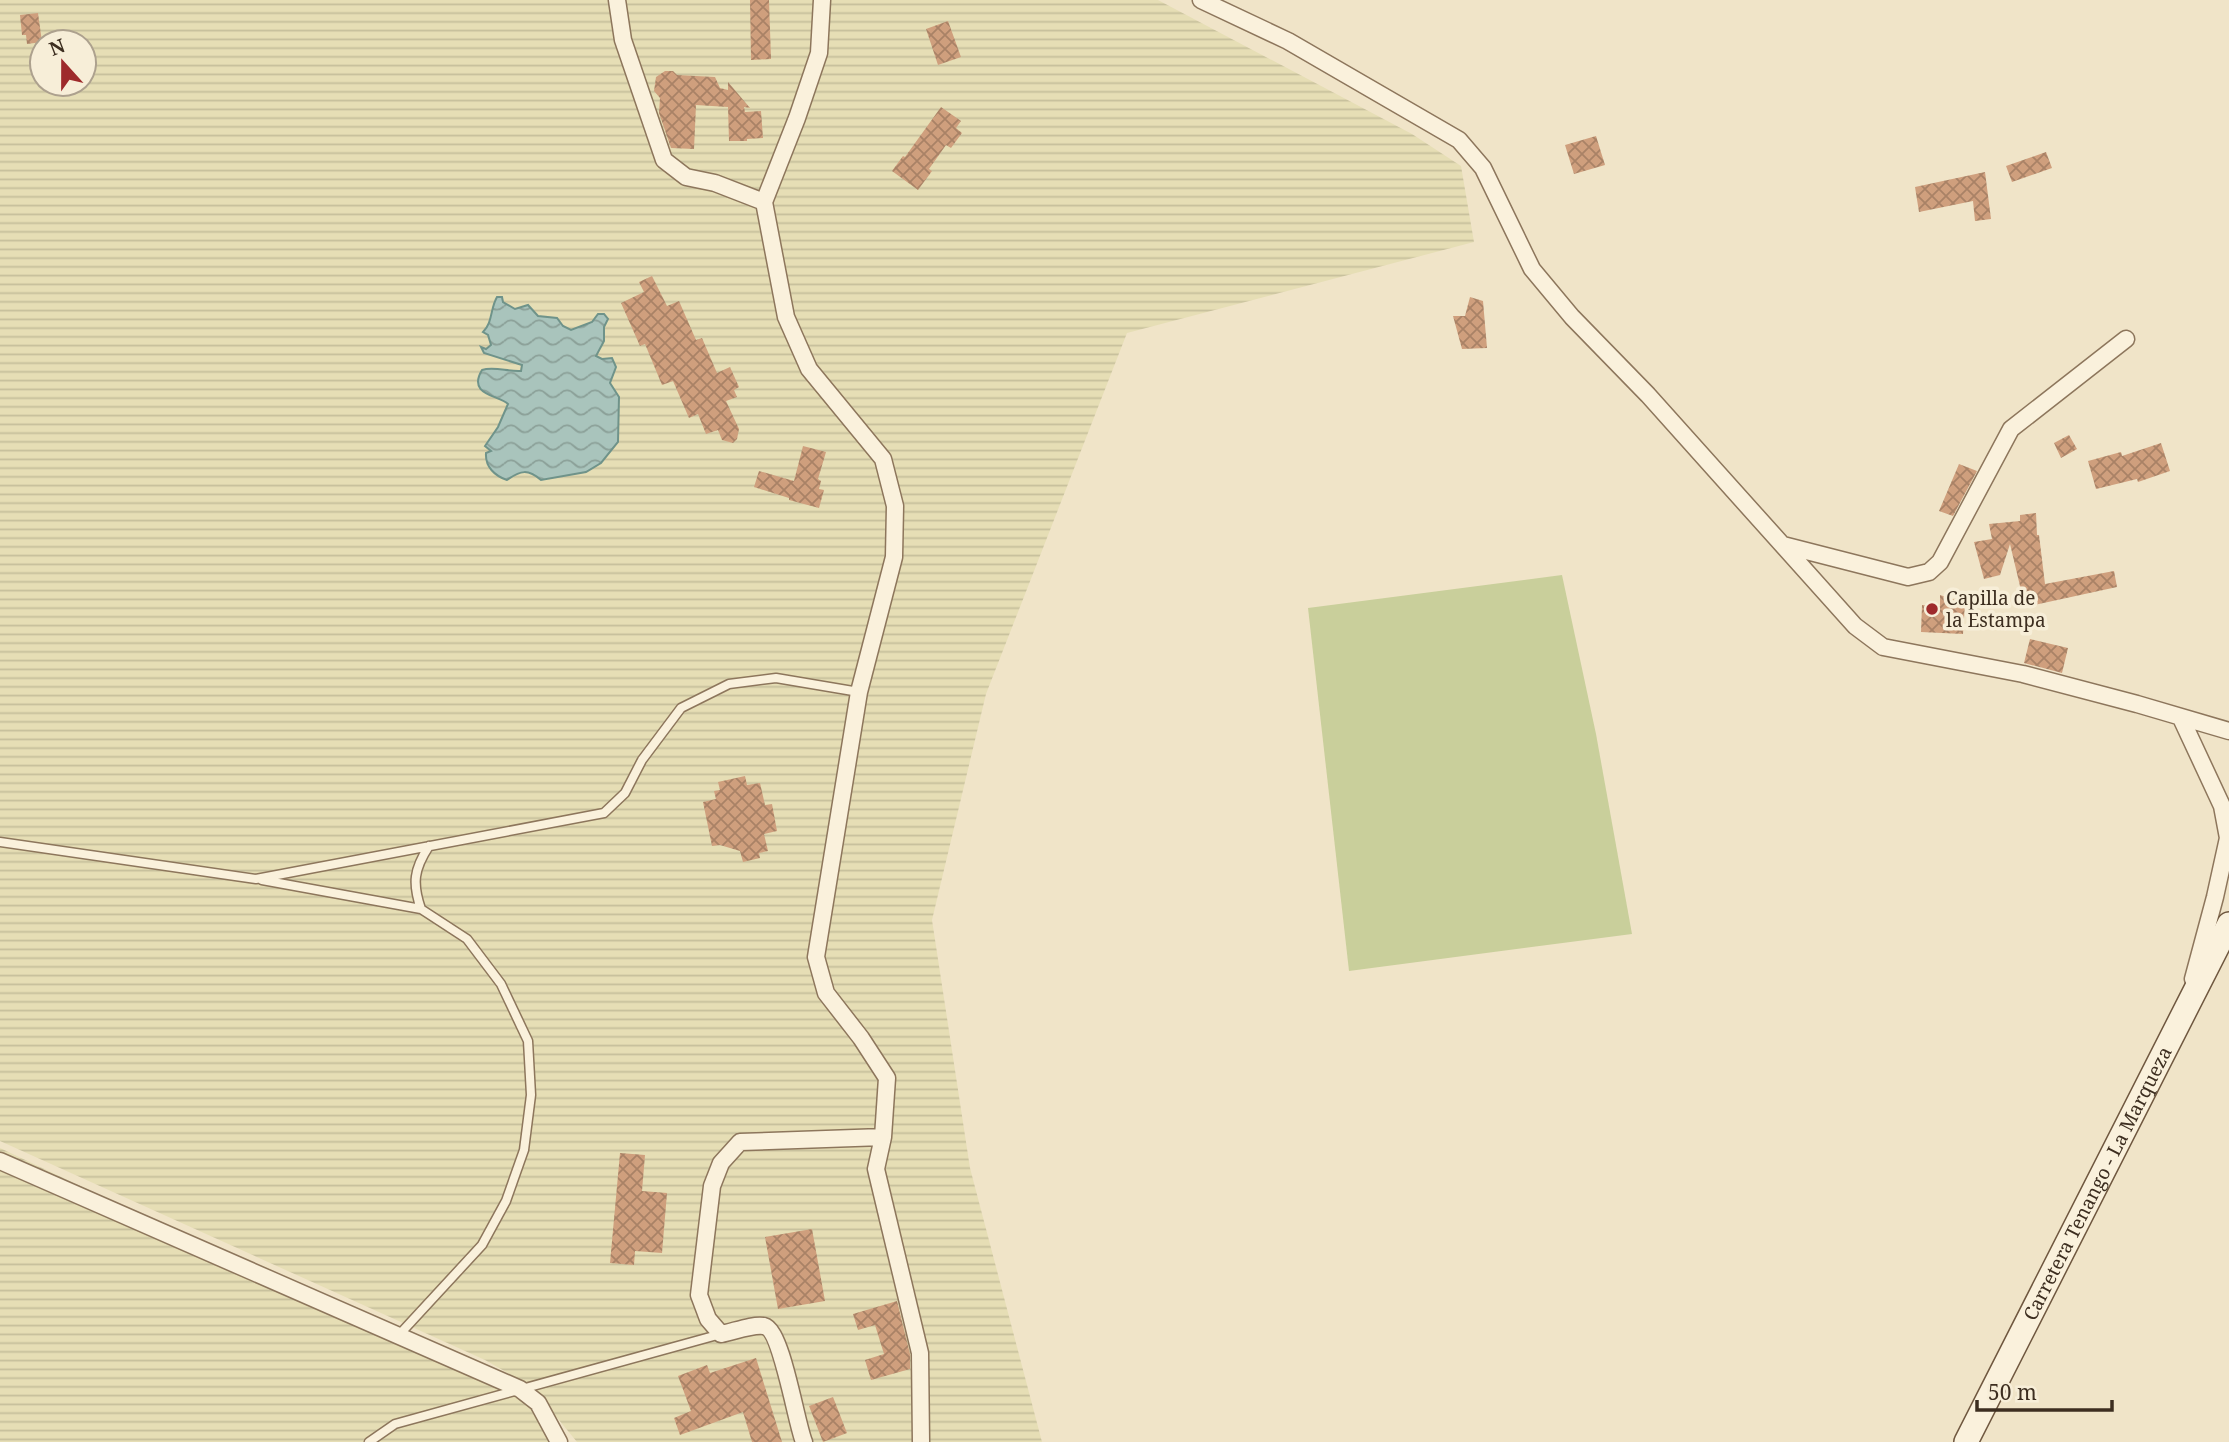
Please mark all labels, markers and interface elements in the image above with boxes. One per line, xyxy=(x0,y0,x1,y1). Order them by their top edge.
north arrow xyxy=(28,28,98,98)
text: N xyxy=(45,32,69,62)
place label: Capilla de la Estampa xyxy=(1946,585,2046,633)
marker: Capilla de la Estampa xyxy=(1924,601,1940,617)
street label: Carretera Tenango - La Marqueza xyxy=(2017,1042,2178,1325)
scale bar xyxy=(1977,1368,2112,1412)
text: 50 m xyxy=(1988,1378,2037,1406)

